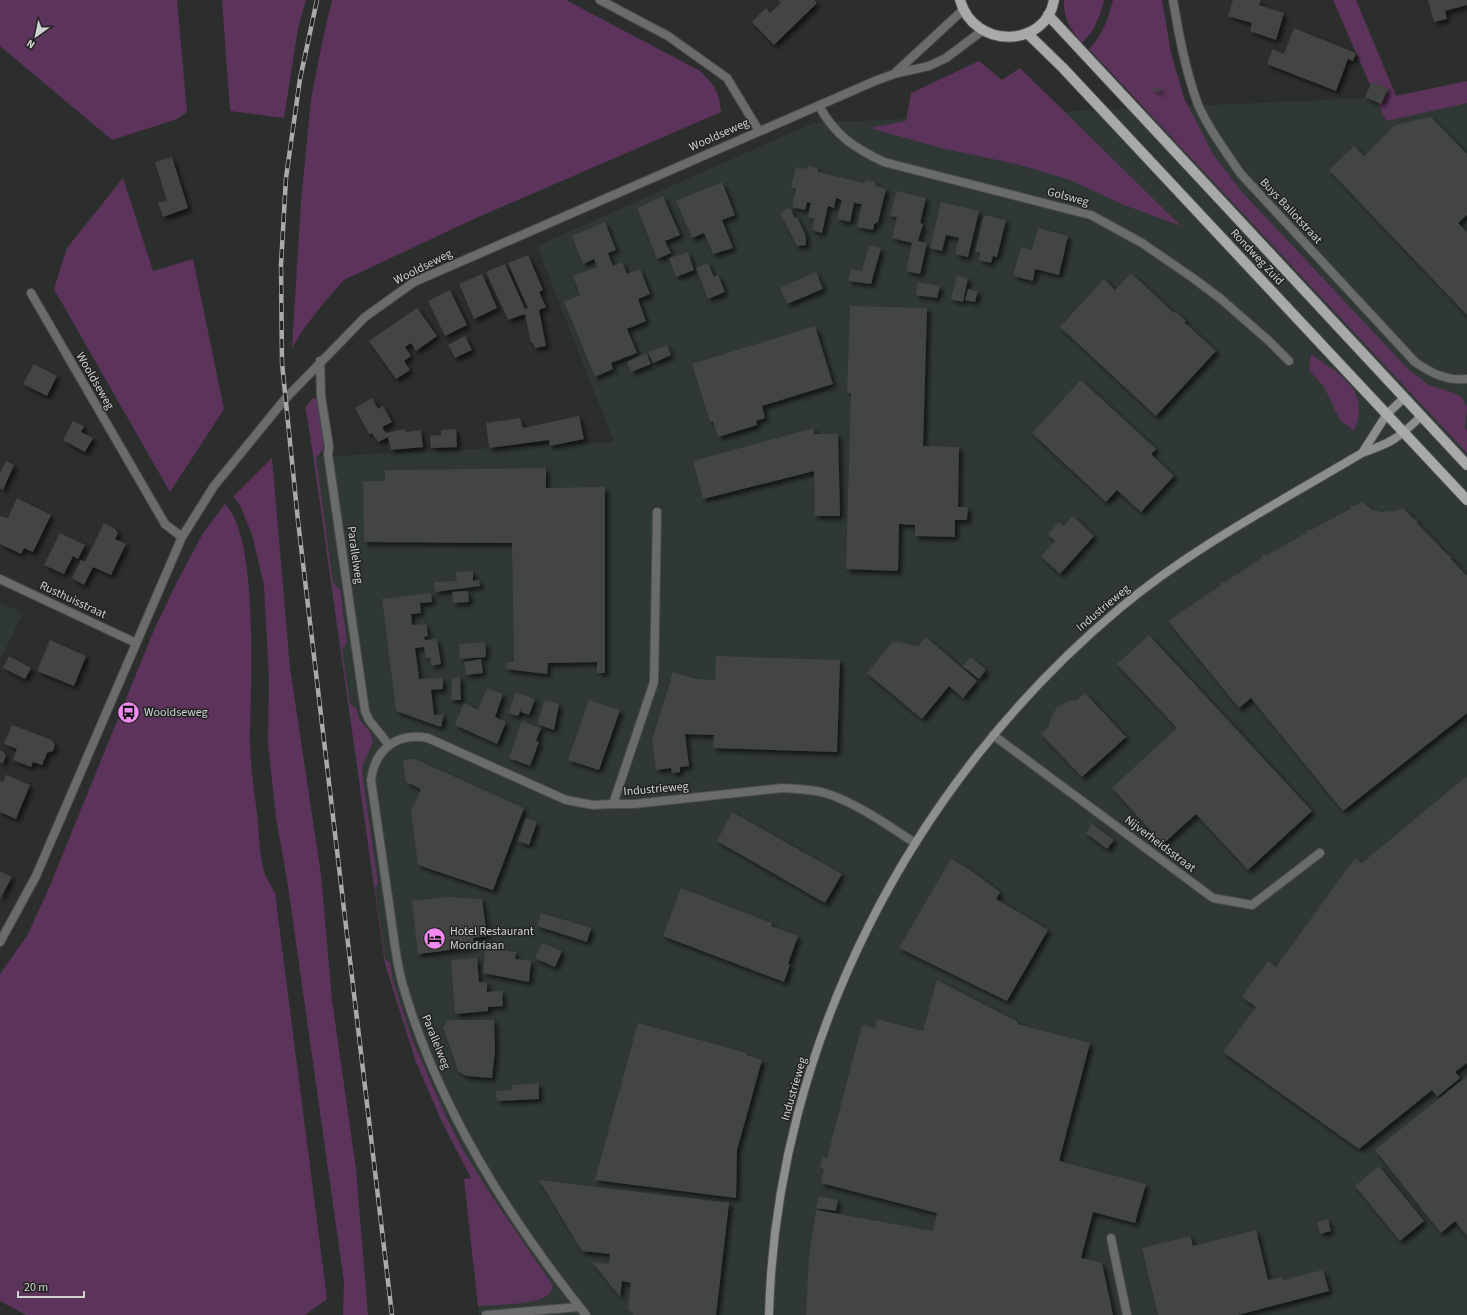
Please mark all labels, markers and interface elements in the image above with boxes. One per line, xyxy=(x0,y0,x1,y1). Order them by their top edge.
north arrow xyxy=(16,16,56,56)
text: N xyxy=(24,36,38,52)
street label: Wooldseweg xyxy=(686,114,752,156)
street label: Buys Ballotstraat xyxy=(1256,174,1326,248)
street label: Golsweg xyxy=(1045,183,1091,211)
street label: Rondweg Zuid xyxy=(1226,225,1288,289)
street label: Wooldseweg xyxy=(391,245,455,289)
street label: Wooldseweg xyxy=(72,349,118,413)
street label: Parallelweg xyxy=(343,525,367,585)
street label: Rusthuisstraat xyxy=(37,577,109,623)
street label: Industrieweg xyxy=(1073,580,1133,636)
bus stop icon: Wooldseweg xyxy=(115,699,141,725)
place label: Wooldseweg xyxy=(144,704,208,721)
street label: Industrieweg xyxy=(623,778,689,800)
street label: Nijverheidsstraat xyxy=(1121,812,1199,876)
place label: Hotel Restaurant Mondriaan xyxy=(450,923,534,954)
hotel icon: Hotel Restaurant Mondriaan xyxy=(422,925,448,951)
street label: Parallelweg xyxy=(417,1012,455,1072)
street label: Industrieweg xyxy=(777,1055,811,1123)
scale bar xyxy=(18,1273,84,1299)
text: 20 m xyxy=(24,1279,48,1296)

